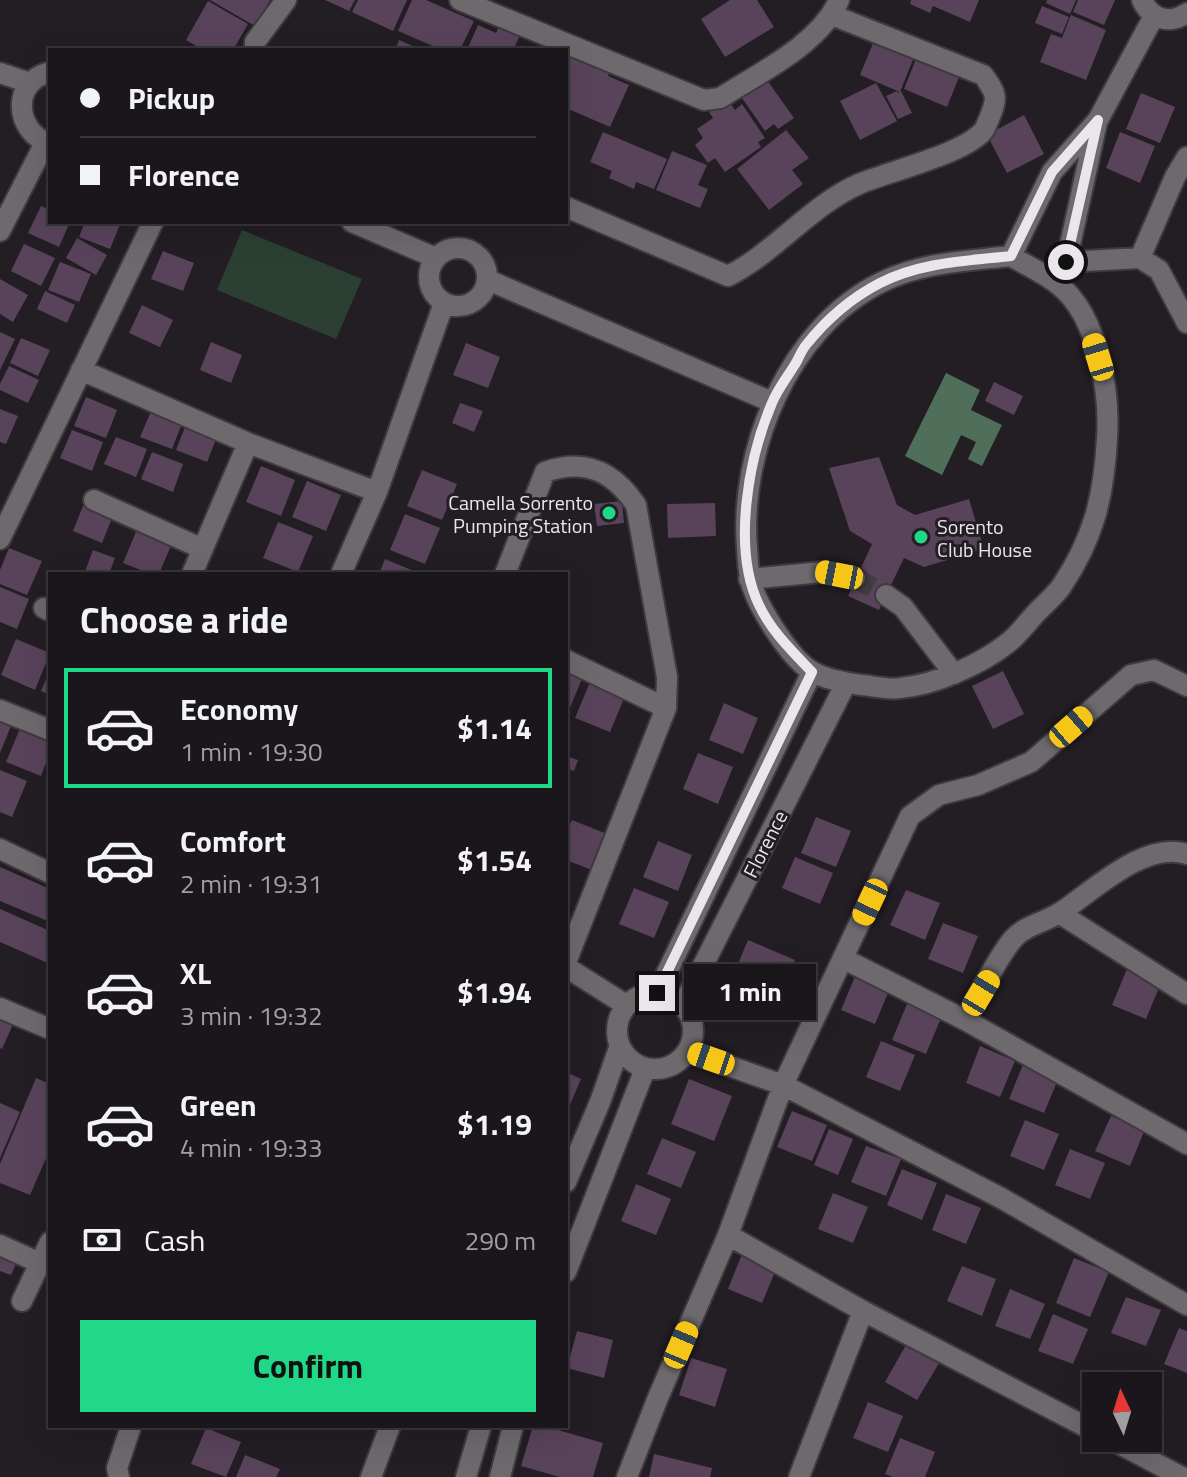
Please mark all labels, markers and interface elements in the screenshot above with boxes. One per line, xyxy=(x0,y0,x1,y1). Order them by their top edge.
text: Pickup xyxy=(128,75,215,121)
text: Florence xyxy=(128,152,240,198)
route start xyxy=(1048,244,1084,280)
car xyxy=(1080,331,1116,383)
place label: Camella Sorrento Pumping Station xyxy=(448,487,593,541)
marker: Camella Sorrento Pumping Station xyxy=(600,504,618,522)
place label: Sorento Club House xyxy=(937,511,1032,565)
marker: Sorento Club House xyxy=(912,528,930,546)
car xyxy=(813,559,865,591)
text: Choose a ride xyxy=(80,592,288,647)
text: Economy xyxy=(180,686,298,732)
icon: car xyxy=(84,692,156,764)
car xyxy=(1045,702,1097,752)
text: $1.14 xyxy=(457,705,532,751)
text: 1 min · 19:30 xyxy=(180,732,323,771)
street label: Florence xyxy=(735,805,795,883)
text: Comfort xyxy=(180,818,286,864)
icon: car xyxy=(84,824,156,896)
text: $1.54 xyxy=(457,837,532,883)
text: 2 min · 19:31 xyxy=(180,864,323,903)
car xyxy=(849,875,891,929)
text: XL xyxy=(180,950,211,996)
icon: car xyxy=(84,956,156,1028)
callout: 1 min xyxy=(685,965,817,1021)
car xyxy=(958,966,1004,1020)
text: $1.94 xyxy=(457,969,532,1015)
text: 1 min xyxy=(718,972,782,1011)
route end xyxy=(639,975,675,1011)
text: 3 min · 19:32 xyxy=(180,996,323,1035)
car xyxy=(684,1040,738,1078)
text: Green xyxy=(180,1082,257,1128)
icon: car xyxy=(84,1088,156,1160)
text: $1.19 xyxy=(457,1101,532,1147)
text: 4 min · 19:33 xyxy=(180,1128,323,1167)
text: Cash xyxy=(144,1217,205,1263)
icon: cash xyxy=(80,1218,124,1262)
text: 290 m xyxy=(465,1221,536,1260)
car xyxy=(661,1318,701,1372)
button: Confirm xyxy=(80,1320,536,1412)
north arrow xyxy=(1082,1372,1162,1452)
map controls xyxy=(1082,1372,1162,1452)

